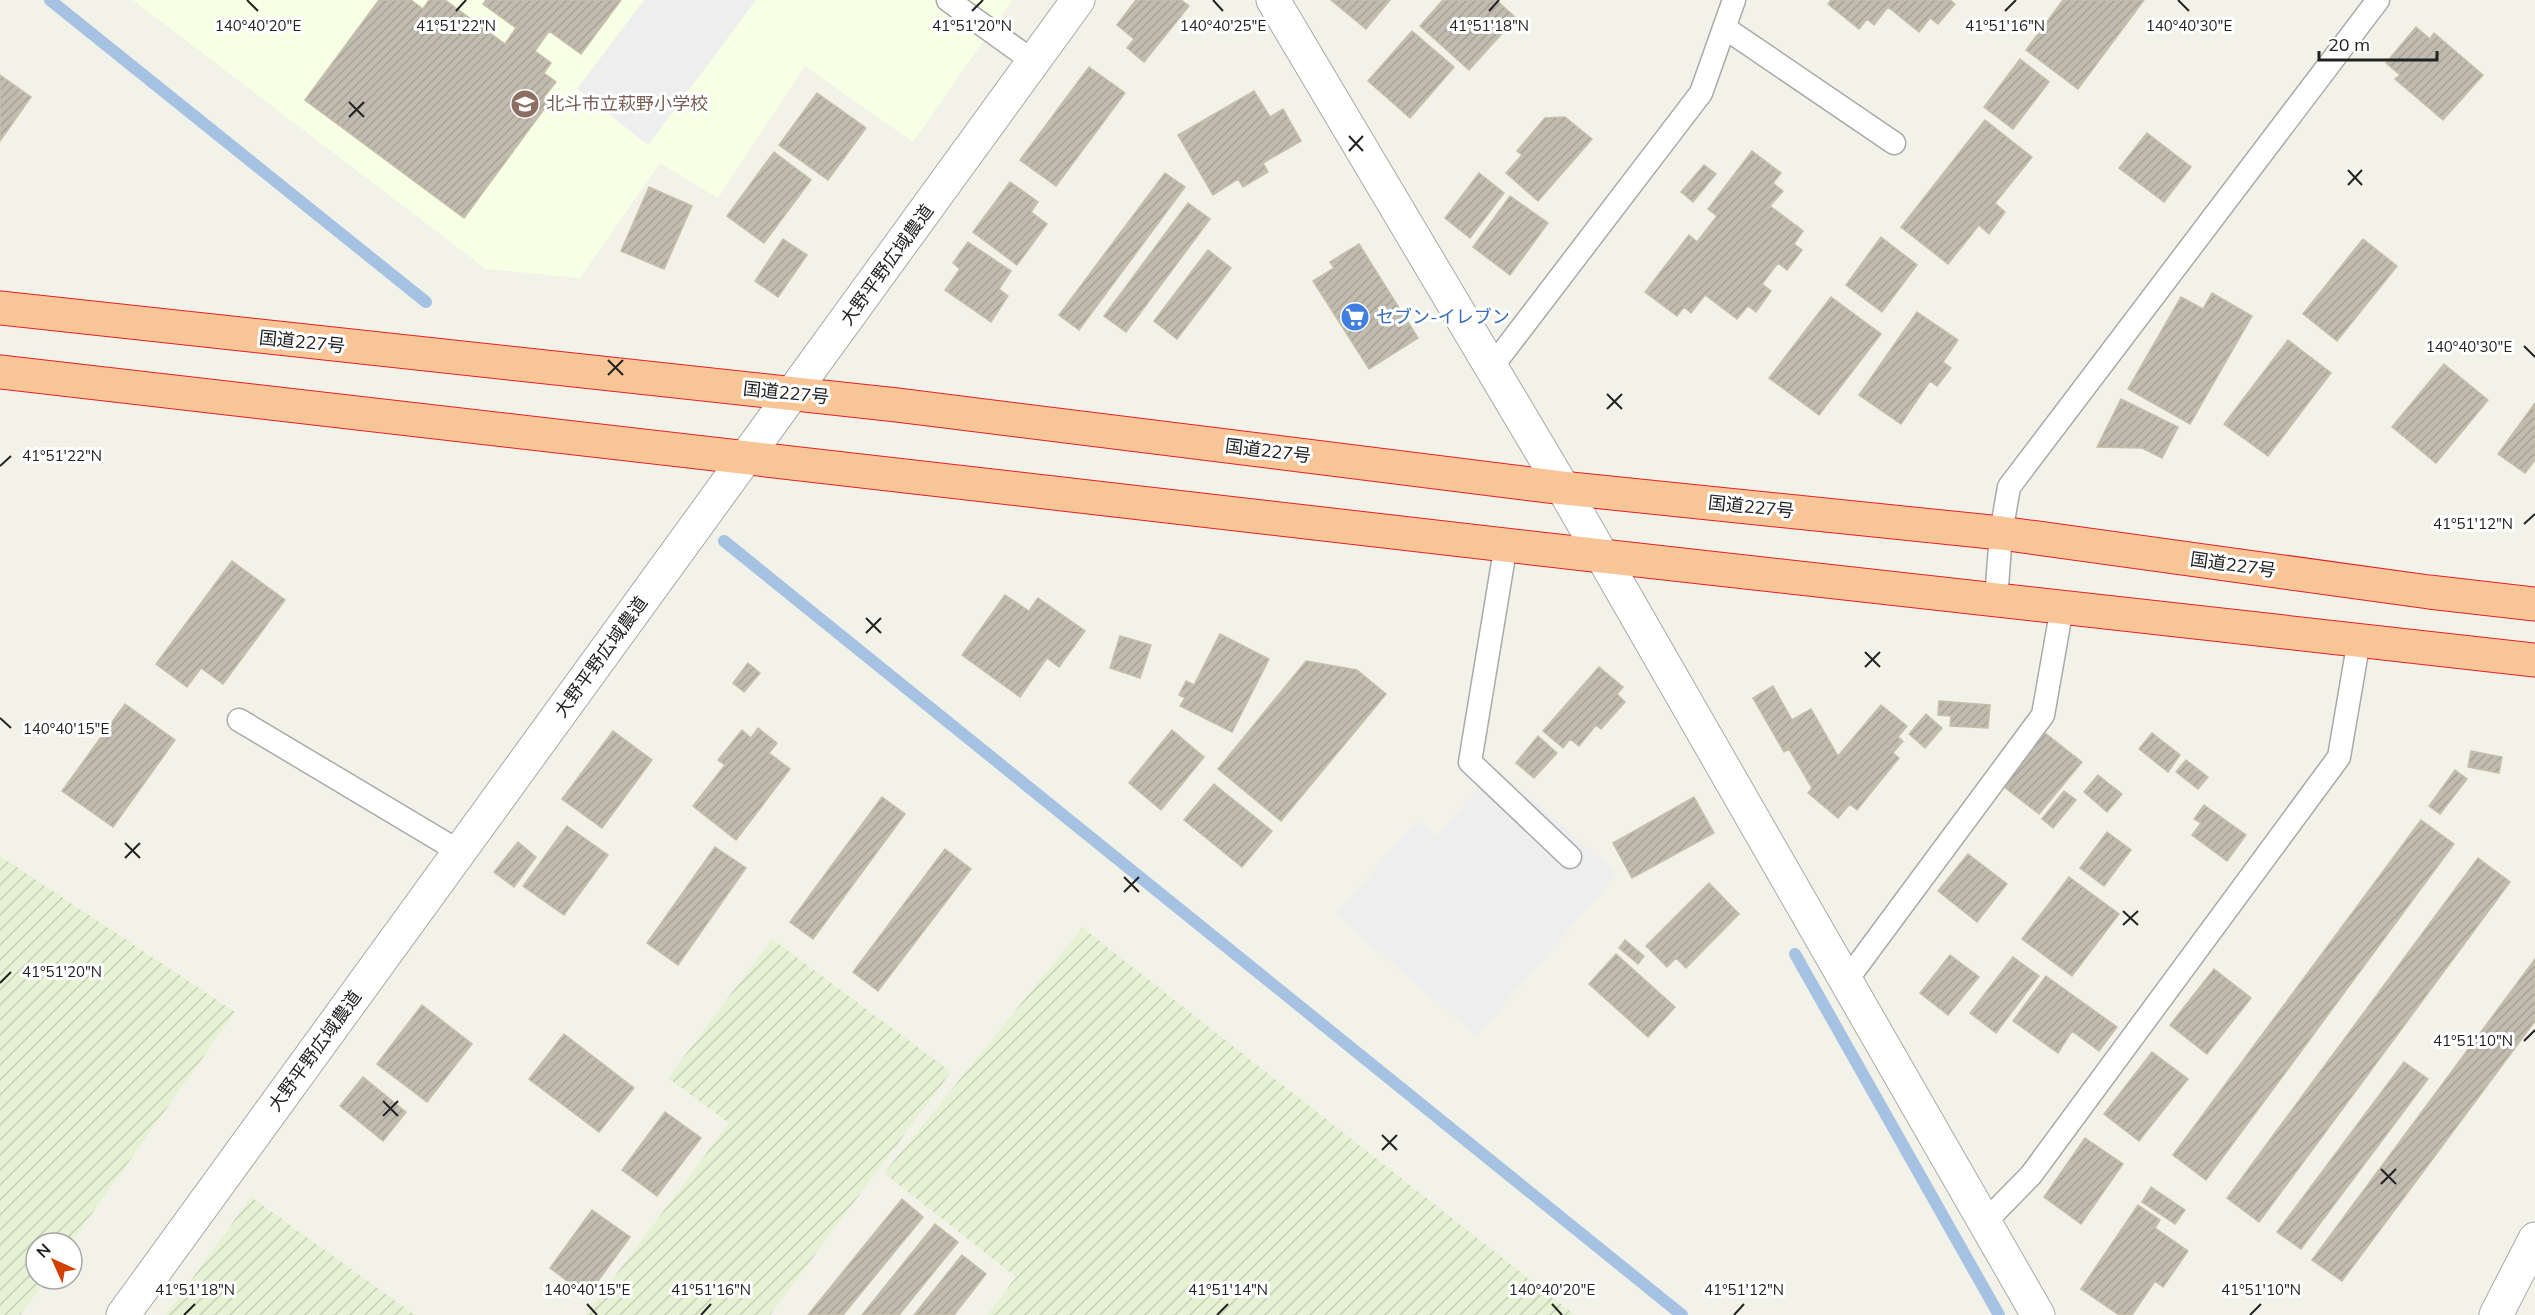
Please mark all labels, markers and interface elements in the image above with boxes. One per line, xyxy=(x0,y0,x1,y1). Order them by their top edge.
text: 140°40'20"E xyxy=(215,16,301,35)
text: 41°51'22"N xyxy=(416,16,496,35)
text: 41°51'20"N xyxy=(932,16,1012,35)
text: 140°40'25"E xyxy=(1180,16,1266,35)
text: 41°51'18"N xyxy=(1449,16,1529,35)
text: 41°51'16"N xyxy=(1965,16,2045,35)
text: 140°40'30"E xyxy=(2146,16,2232,35)
scale bar xyxy=(2319,24,2438,62)
text: 20 m xyxy=(2328,33,2370,56)
school or university icon: 北斗市立萩野小学校 xyxy=(509,88,541,120)
place label: 北斗市立萩野小学校 xyxy=(546,92,708,115)
street label: 大野平野広域農道 xyxy=(835,200,938,330)
supermarket icon: セブン-イレブン xyxy=(1339,301,1371,333)
place label: セブン-イレブン xyxy=(1376,305,1510,328)
street label: 国道227号 xyxy=(258,326,346,357)
text: 140°40'30"E xyxy=(2426,337,2512,356)
street label: 国道227号 xyxy=(742,377,830,408)
street label: 国道227号 xyxy=(1224,434,1312,467)
text: 41°51'22"N xyxy=(22,446,102,465)
street label: 国道227号 xyxy=(1707,491,1795,522)
text: 41°51'12"N xyxy=(2433,514,2513,533)
street label: 国道227号 xyxy=(2189,547,2277,582)
street label: 大野平野広域農道 xyxy=(549,592,652,722)
text: 140°40'15"E xyxy=(23,719,109,738)
text: 41°51'20"N xyxy=(22,962,102,981)
street label: 大野平野広域農道 xyxy=(263,986,366,1116)
text: 41°51'10"N xyxy=(2433,1031,2513,1050)
north arrow xyxy=(24,1231,84,1291)
text: N xyxy=(32,1239,55,1262)
text: 41°51'18"N xyxy=(155,1280,235,1299)
text: 140°40'15"E xyxy=(544,1280,630,1299)
text: 41°51'16"N xyxy=(671,1280,751,1299)
text: 41°51'14"N xyxy=(1188,1280,1268,1299)
text: 140°40'20"E xyxy=(1509,1280,1595,1299)
text: 41°51'12"N xyxy=(1704,1280,1784,1299)
text: 41°51'10"N xyxy=(2221,1280,2301,1299)

